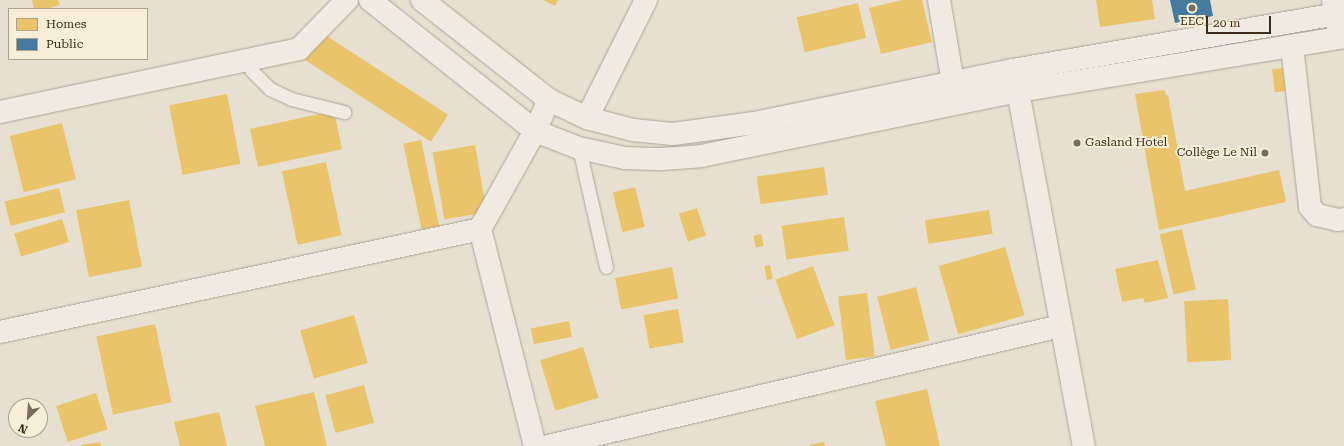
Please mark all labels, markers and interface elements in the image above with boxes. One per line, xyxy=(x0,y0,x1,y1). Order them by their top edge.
marker: EEC xyxy=(1187,3,1197,13)
legend xyxy=(8,8,148,60)
scale bar xyxy=(1208,8,1273,34)
place label: EEC xyxy=(1180,15,1204,29)
text: 20 m xyxy=(1213,16,1240,30)
text: Homes xyxy=(46,17,86,31)
text: Public xyxy=(46,37,83,51)
place label: Gasland Hotel xyxy=(1085,136,1167,150)
marker: Gasland Hotel xyxy=(1072,138,1082,148)
place label: Collège Le Nil xyxy=(1177,146,1257,160)
marker: Collège Le Nil xyxy=(1260,148,1270,158)
north arrow xyxy=(8,398,48,438)
text: N xyxy=(17,421,30,436)

